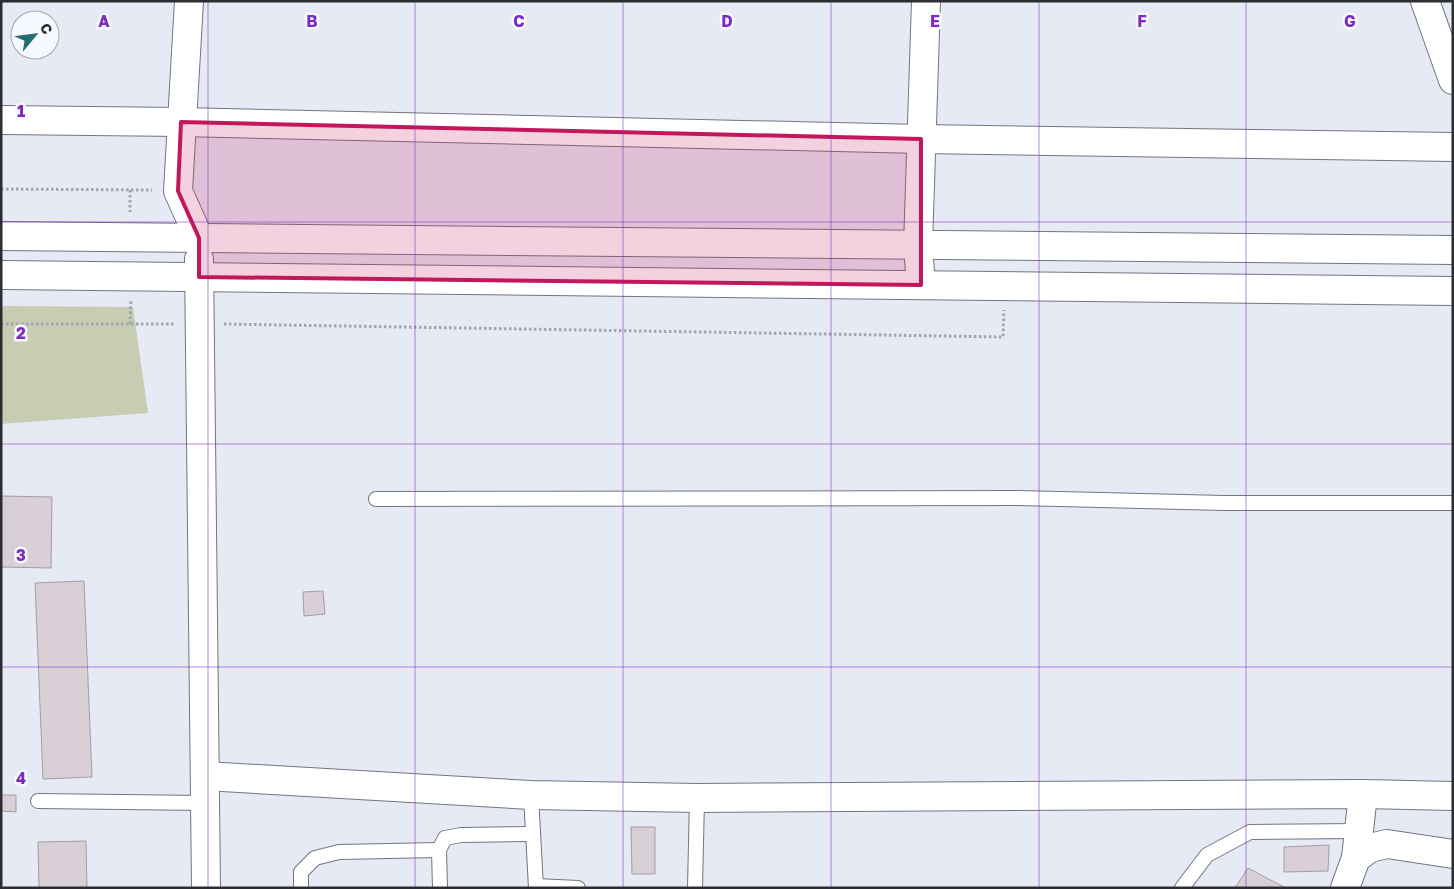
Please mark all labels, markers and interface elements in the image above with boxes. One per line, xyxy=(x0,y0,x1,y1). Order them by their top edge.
north arrow xyxy=(10,10,60,60)
text: A xyxy=(98,11,110,31)
text: B xyxy=(306,11,318,31)
text: C xyxy=(513,11,525,31)
text: D xyxy=(721,11,733,31)
text: E xyxy=(930,11,940,31)
text: F xyxy=(1137,11,1147,31)
text: G xyxy=(1344,11,1356,31)
text: С xyxy=(37,20,57,37)
text: 1 xyxy=(17,101,25,121)
text: 2 xyxy=(16,323,26,343)
text: 3 xyxy=(16,545,26,565)
text: 4 xyxy=(16,768,26,788)

